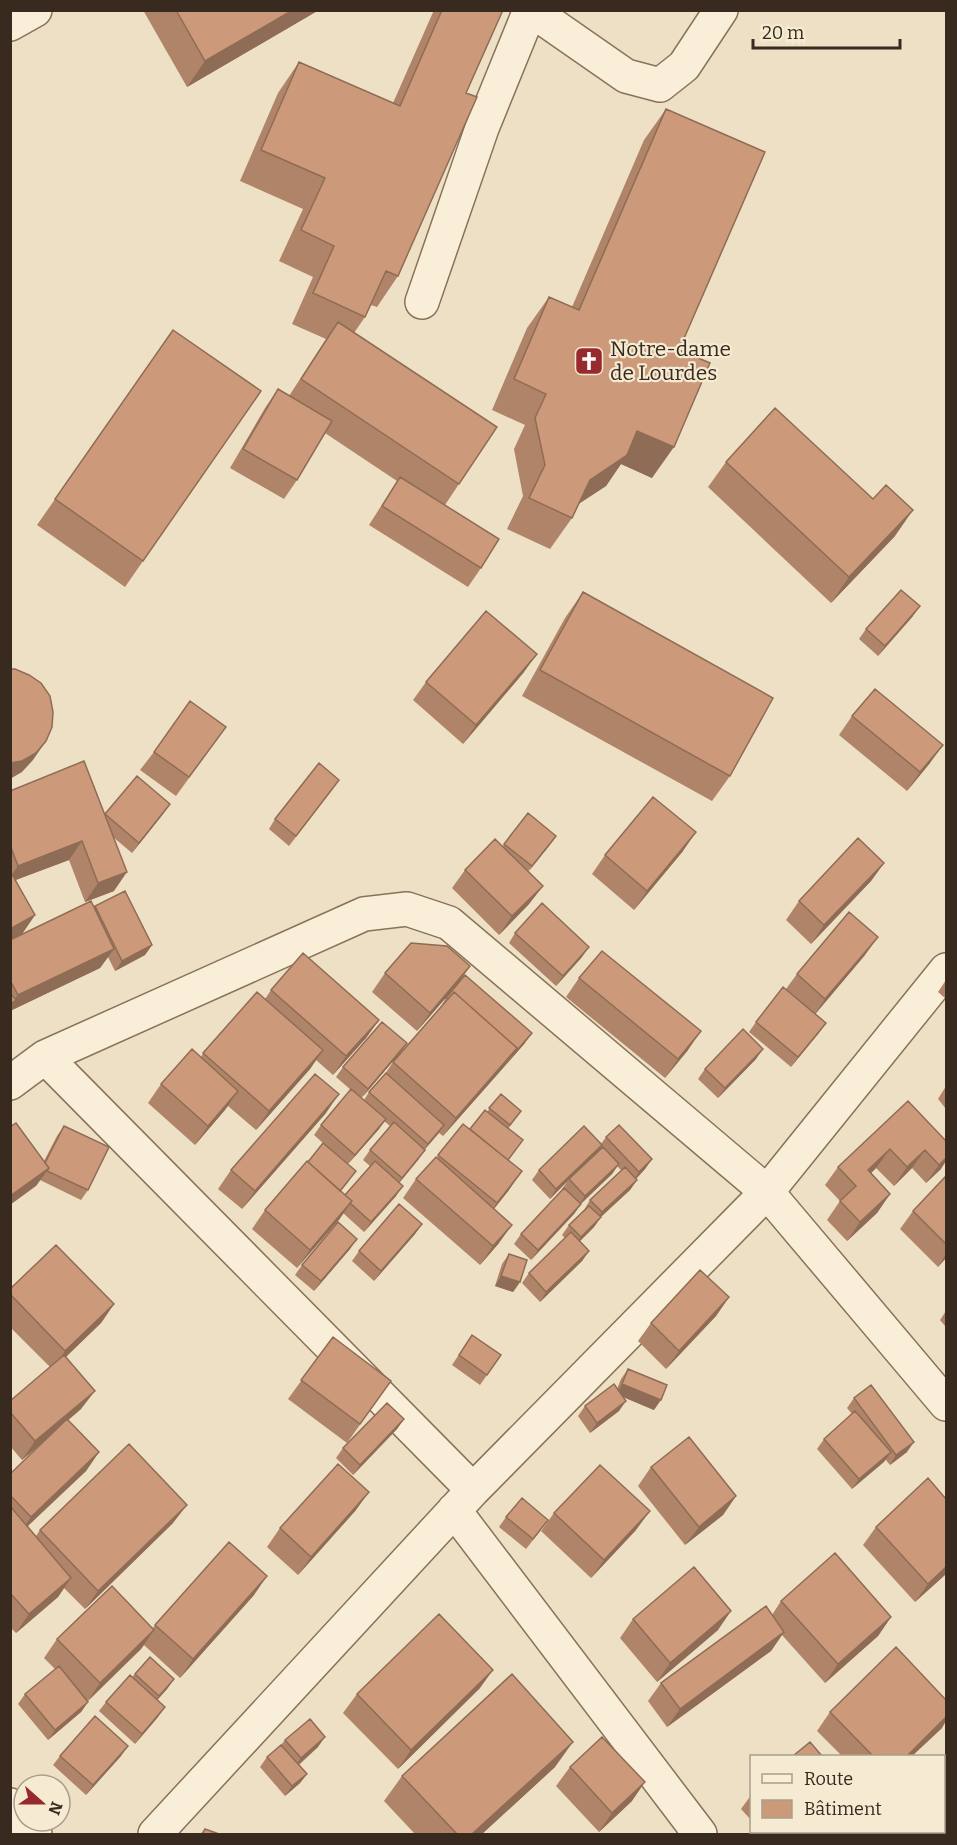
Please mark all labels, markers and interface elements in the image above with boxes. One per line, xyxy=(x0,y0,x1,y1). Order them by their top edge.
scale bar xyxy=(753,12,900,50)
text: 20 m xyxy=(762,22,804,44)
place label: Notre-dame de Lourdes xyxy=(610,336,731,386)
church icon: Notre-dame de Lourdes xyxy=(573,345,605,377)
legend xyxy=(750,1755,945,1833)
text: Route xyxy=(804,1768,853,1790)
north arrow xyxy=(12,1773,72,1833)
text: Bâtiment xyxy=(804,1798,882,1820)
text: N xyxy=(44,1799,67,1817)

